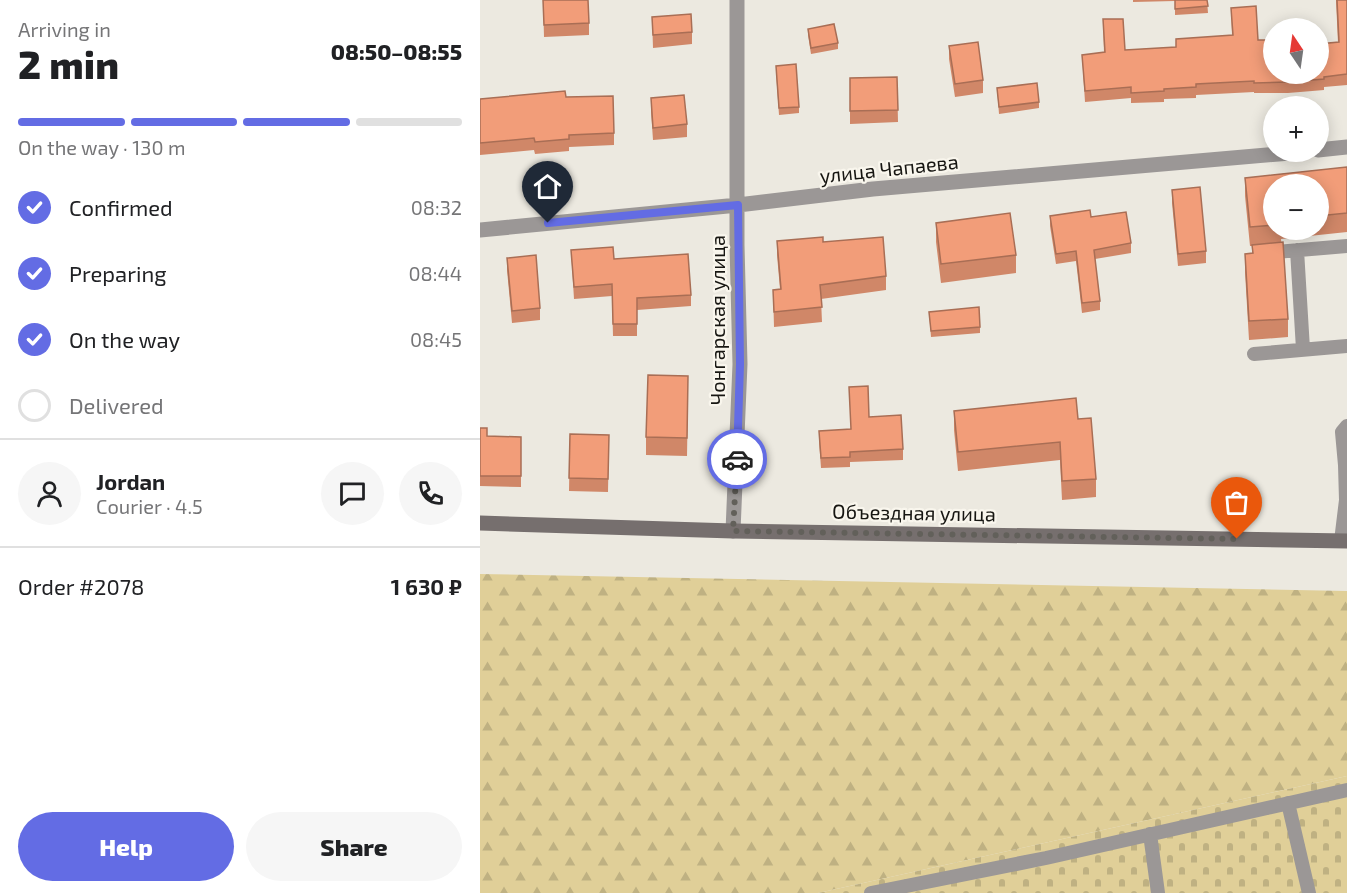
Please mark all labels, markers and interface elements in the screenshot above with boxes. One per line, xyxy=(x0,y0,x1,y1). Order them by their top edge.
text: Arriving in xyxy=(18,17,111,41)
north arrow xyxy=(1263,18,1329,84)
map controls xyxy=(1263,18,1329,240)
text: 08:50–08:55 xyxy=(331,38,462,64)
text: 2 min xyxy=(18,40,119,87)
button: + xyxy=(1263,96,1329,162)
text: On the way · 130 m xyxy=(18,135,185,159)
street label: улица Чапаева xyxy=(818,149,960,188)
pin xyxy=(522,161,573,223)
icon: home xyxy=(531,170,564,203)
button: − xyxy=(1263,174,1329,240)
icon: check xyxy=(18,191,51,224)
text: Confirmed xyxy=(69,194,173,220)
text: 08:32 xyxy=(411,195,462,219)
street label: Чонгарская улица xyxy=(705,235,730,405)
icon: check xyxy=(18,257,51,290)
text: Preparing xyxy=(69,260,167,286)
text: 08:44 xyxy=(408,261,462,285)
icon: check xyxy=(18,323,51,356)
text: On the way xyxy=(69,326,180,352)
text: 08:45 xyxy=(410,327,462,351)
text: Delivered xyxy=(69,392,164,418)
courier xyxy=(707,429,767,489)
icon: car xyxy=(721,443,754,476)
button: person xyxy=(18,462,81,525)
button: chat xyxy=(321,462,384,525)
button: phone xyxy=(399,462,462,525)
text: Jordan xyxy=(96,468,165,494)
pin xyxy=(1211,477,1262,539)
icon: bag xyxy=(1220,486,1253,519)
text: Courier · 4.5 xyxy=(96,494,203,518)
street label: Объездная улица xyxy=(832,499,996,526)
text: Order #2078 xyxy=(18,573,144,599)
text: 1 630 ₽ xyxy=(391,573,462,599)
button: Help xyxy=(18,812,234,881)
button: Share xyxy=(246,812,462,881)

